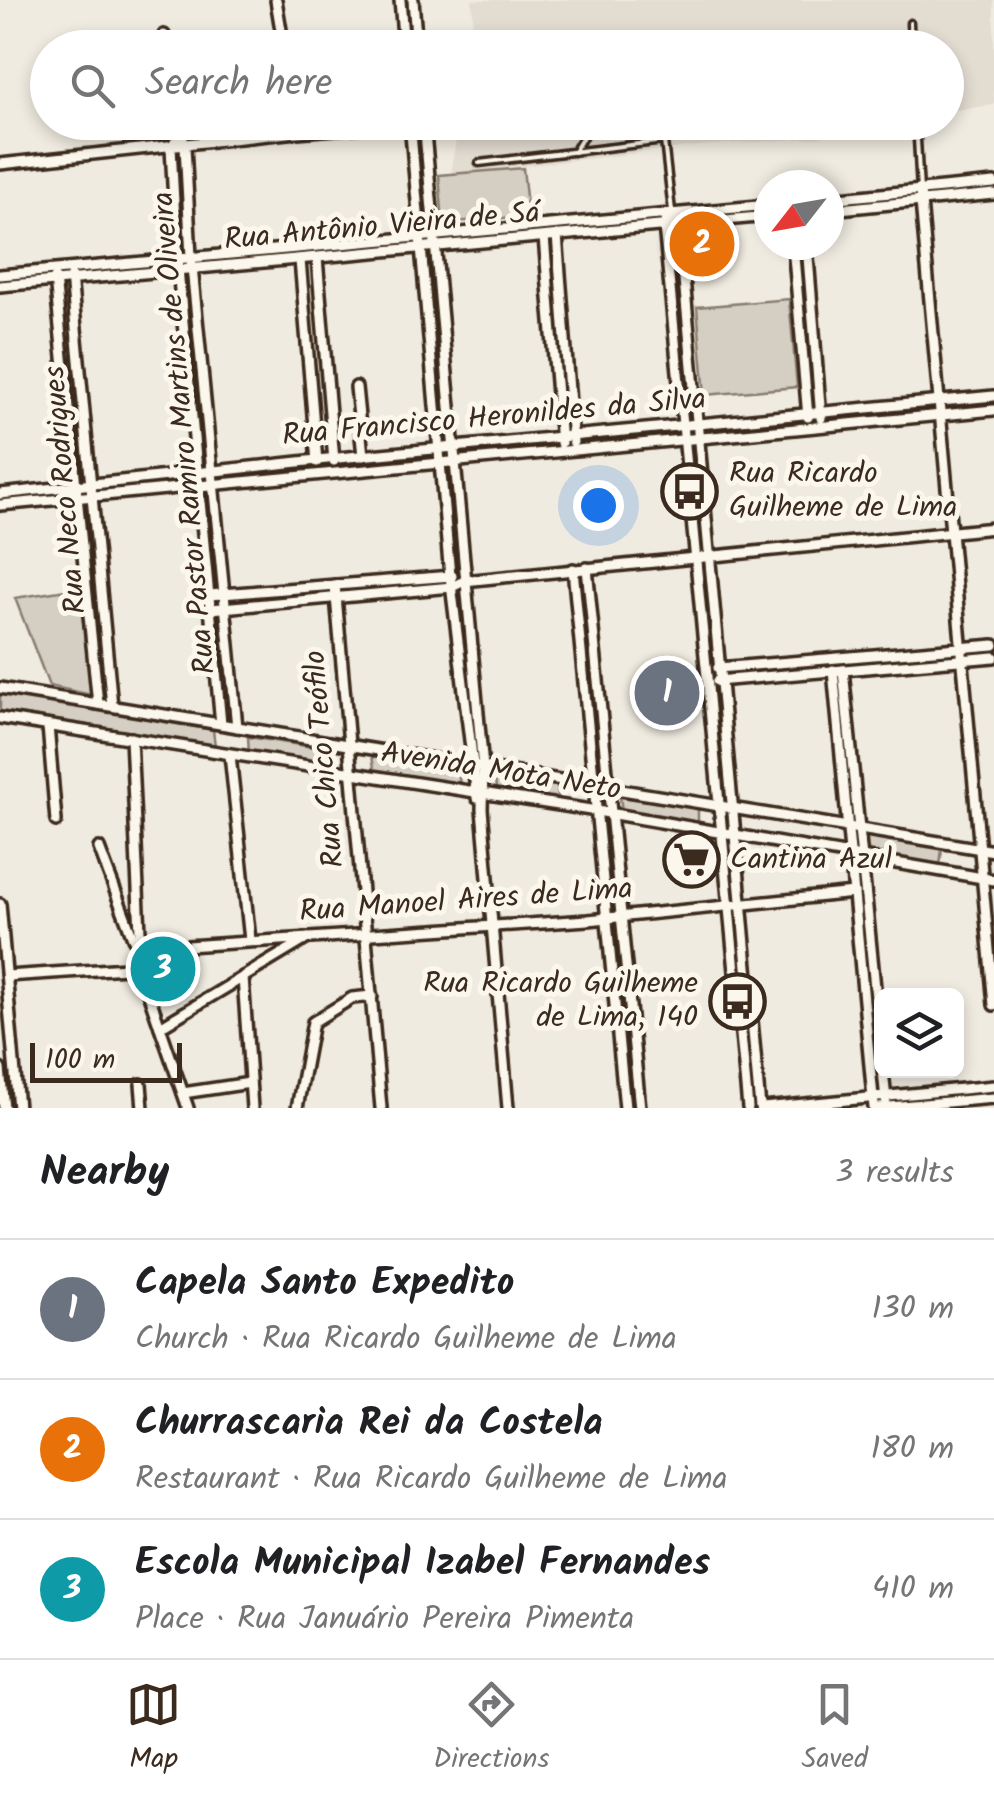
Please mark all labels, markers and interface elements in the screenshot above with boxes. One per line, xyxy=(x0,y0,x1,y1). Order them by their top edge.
search box xyxy=(30,30,964,140)
text: Search here xyxy=(145,55,332,115)
icon: search xyxy=(65,58,120,113)
north arrow xyxy=(754,170,844,260)
street label: Rua Antônio Vieira de Sá xyxy=(222,189,545,265)
street label: Rua Pastor Ramiro Martins de Oliveira xyxy=(140,190,230,676)
pin: 2 xyxy=(670,206,734,282)
street label: Rua Neco Rodrigues xyxy=(31,364,101,616)
street label: Rua Francisco Heronildes da Silva xyxy=(280,376,708,460)
place label: Rua Ricardo Guilheme de Lima xyxy=(729,450,957,532)
bus stop icon: Rua Ricardo Guilheme de Lima xyxy=(660,461,720,521)
your location xyxy=(573,480,624,531)
street label: Rua Chico Teófilo xyxy=(292,648,358,870)
pin: 1 xyxy=(634,656,700,730)
street label: Avenida Mota Neto xyxy=(377,729,625,815)
supermarket icon: Cantina Azul xyxy=(661,830,721,890)
place label: Cantina Azul xyxy=(730,836,892,884)
street label: Rua Manoel Aires de Lima xyxy=(298,865,634,937)
pin: 3 xyxy=(130,932,196,1006)
place label: Rua Ricardo Guilheme de Lima, 140 xyxy=(423,960,698,1042)
bus stop icon: Rua Ricardo Guilheme de Lima, 140 xyxy=(707,971,767,1031)
map controls xyxy=(874,988,964,1078)
button: layers xyxy=(874,988,964,1078)
scale bar xyxy=(30,1038,182,1082)
text: 100 m xyxy=(45,1038,115,1083)
text: Nearby xyxy=(40,1140,169,1207)
text: 3 results xyxy=(835,1148,954,1199)
text: Capela Santo Expedito xyxy=(135,1254,514,1314)
text: 1 xyxy=(68,1284,77,1335)
text: 130 m xyxy=(871,1284,954,1335)
text: Church · Rua Ricardo Guilheme de Lima xyxy=(135,1314,677,1365)
text: Churrascaria Rei da Costela xyxy=(135,1394,603,1454)
text: 2 xyxy=(63,1424,82,1475)
text: 180 m xyxy=(870,1424,954,1475)
text: Restaurant · Rua Ricardo Guilheme de Lima xyxy=(135,1454,728,1505)
text: Escola Municipal Izabel Fernandes xyxy=(135,1534,710,1594)
text: 3 xyxy=(64,1564,81,1615)
text: 410 m xyxy=(872,1564,954,1615)
text: Place · Rua Januário Pereira Pimenta xyxy=(135,1594,634,1645)
tab: Map xyxy=(126,1677,181,1782)
tab: Directions xyxy=(433,1677,549,1782)
tab: Saved xyxy=(802,1677,868,1782)

